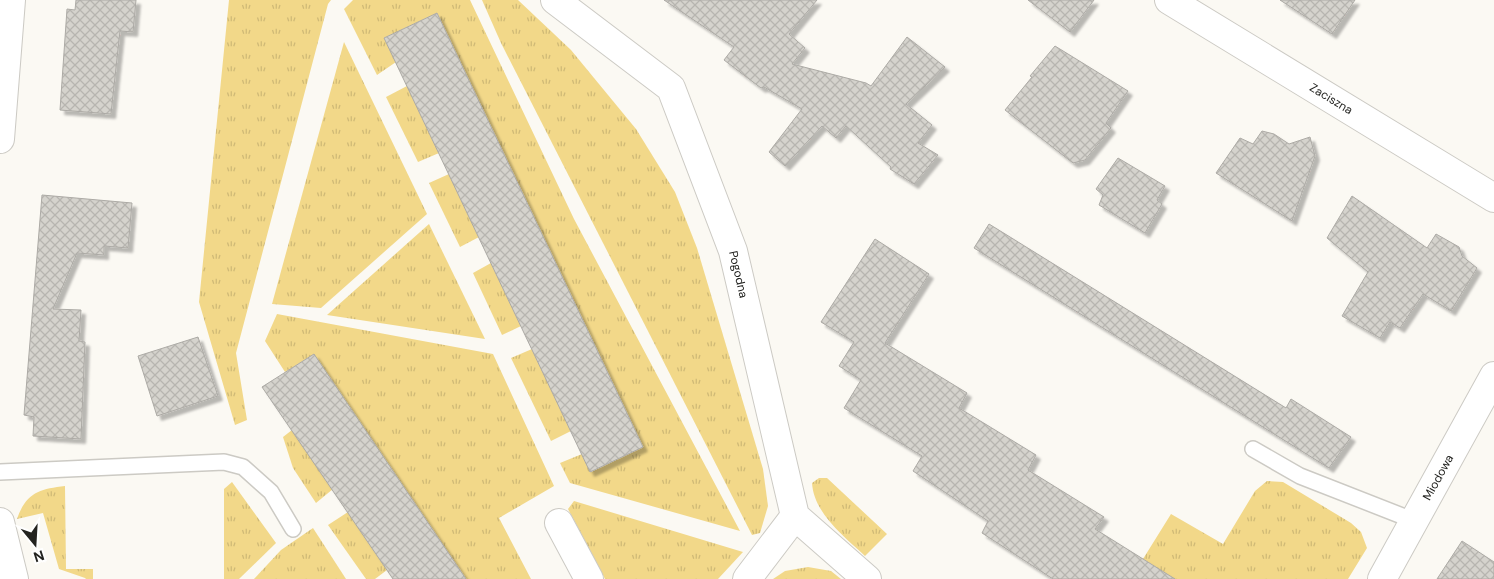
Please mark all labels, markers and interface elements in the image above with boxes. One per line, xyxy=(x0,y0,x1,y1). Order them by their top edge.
street label: Zaciszna xyxy=(1307,80,1356,118)
street label: Pogodna xyxy=(725,249,752,300)
street label: Miodowa xyxy=(1419,452,1457,503)
north arrow xyxy=(10,519,60,569)
text: N xyxy=(31,546,47,567)

